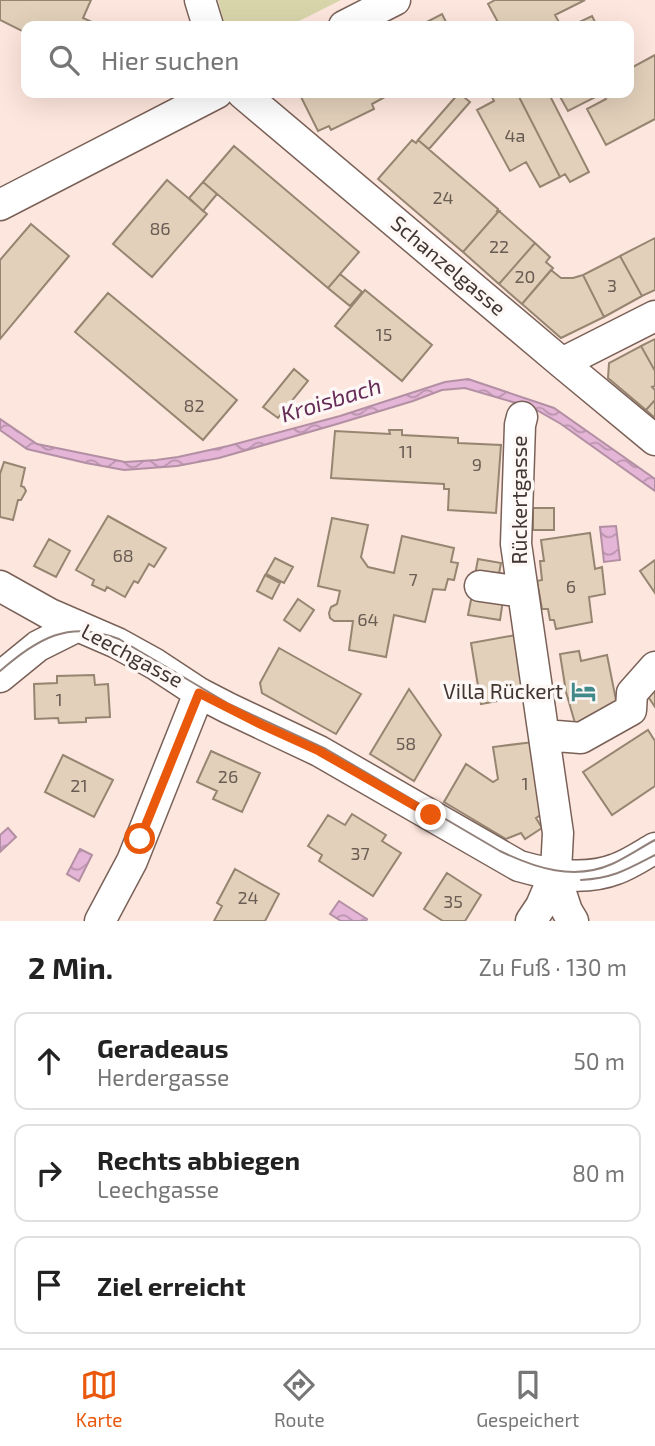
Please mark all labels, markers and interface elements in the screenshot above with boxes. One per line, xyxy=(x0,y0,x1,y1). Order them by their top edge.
search box xyxy=(21,21,634,98)
icon: search xyxy=(45,41,83,79)
text: Hier suchen xyxy=(101,44,239,75)
house number: 4a xyxy=(505,124,525,146)
house number: 24 xyxy=(432,186,454,208)
street label: Schanzelgasse xyxy=(387,210,511,320)
house number: 86 xyxy=(149,217,171,239)
house number: 22 xyxy=(489,235,509,257)
house number: 20 xyxy=(515,265,535,287)
house number: 3 xyxy=(607,274,617,296)
house number: 15 xyxy=(376,323,392,345)
water label: Kroisbach xyxy=(277,371,384,428)
house number: 82 xyxy=(183,394,205,416)
street label: Rückertgasse xyxy=(506,435,531,565)
house number: 11 xyxy=(399,440,413,462)
house number: 9 xyxy=(472,453,482,475)
house number: 68 xyxy=(112,544,134,566)
house number: 7 xyxy=(408,568,418,590)
house number: 6 xyxy=(566,575,576,597)
house number: 64 xyxy=(357,608,379,630)
street label: Leechgasse xyxy=(78,617,188,692)
place label: Villa Rückert xyxy=(443,678,563,703)
hotel icon: Villa Rückert xyxy=(569,678,597,706)
house number: 1 xyxy=(55,688,63,710)
house number: 58 xyxy=(396,732,416,754)
house number: 26 xyxy=(218,765,238,787)
house number: 1 xyxy=(521,772,529,794)
house number: 21 xyxy=(70,774,88,796)
route end xyxy=(415,799,446,830)
route start xyxy=(124,823,155,854)
house number: 37 xyxy=(350,842,370,864)
house number: 24 xyxy=(237,886,259,908)
house number: 35 xyxy=(443,890,463,912)
text: 2 Min. xyxy=(28,949,113,985)
text: Zu Fuß · 130 m xyxy=(479,953,627,981)
text: Geradeaus xyxy=(97,1032,229,1063)
icon: ahead xyxy=(30,1042,68,1080)
text: 50 m xyxy=(574,1047,625,1075)
text: Herdergasse xyxy=(97,1063,229,1091)
text: Rechts abbiegen xyxy=(97,1144,300,1175)
icon: right xyxy=(30,1154,68,1192)
text: 80 m xyxy=(572,1159,625,1187)
text: Leechgasse xyxy=(97,1175,219,1203)
icon: arrive xyxy=(30,1266,68,1304)
text: Ziel erreicht xyxy=(97,1270,246,1301)
tab: Karte xyxy=(76,1366,122,1431)
tab: Route xyxy=(274,1366,325,1431)
tab: Gespeichert xyxy=(476,1366,579,1431)

